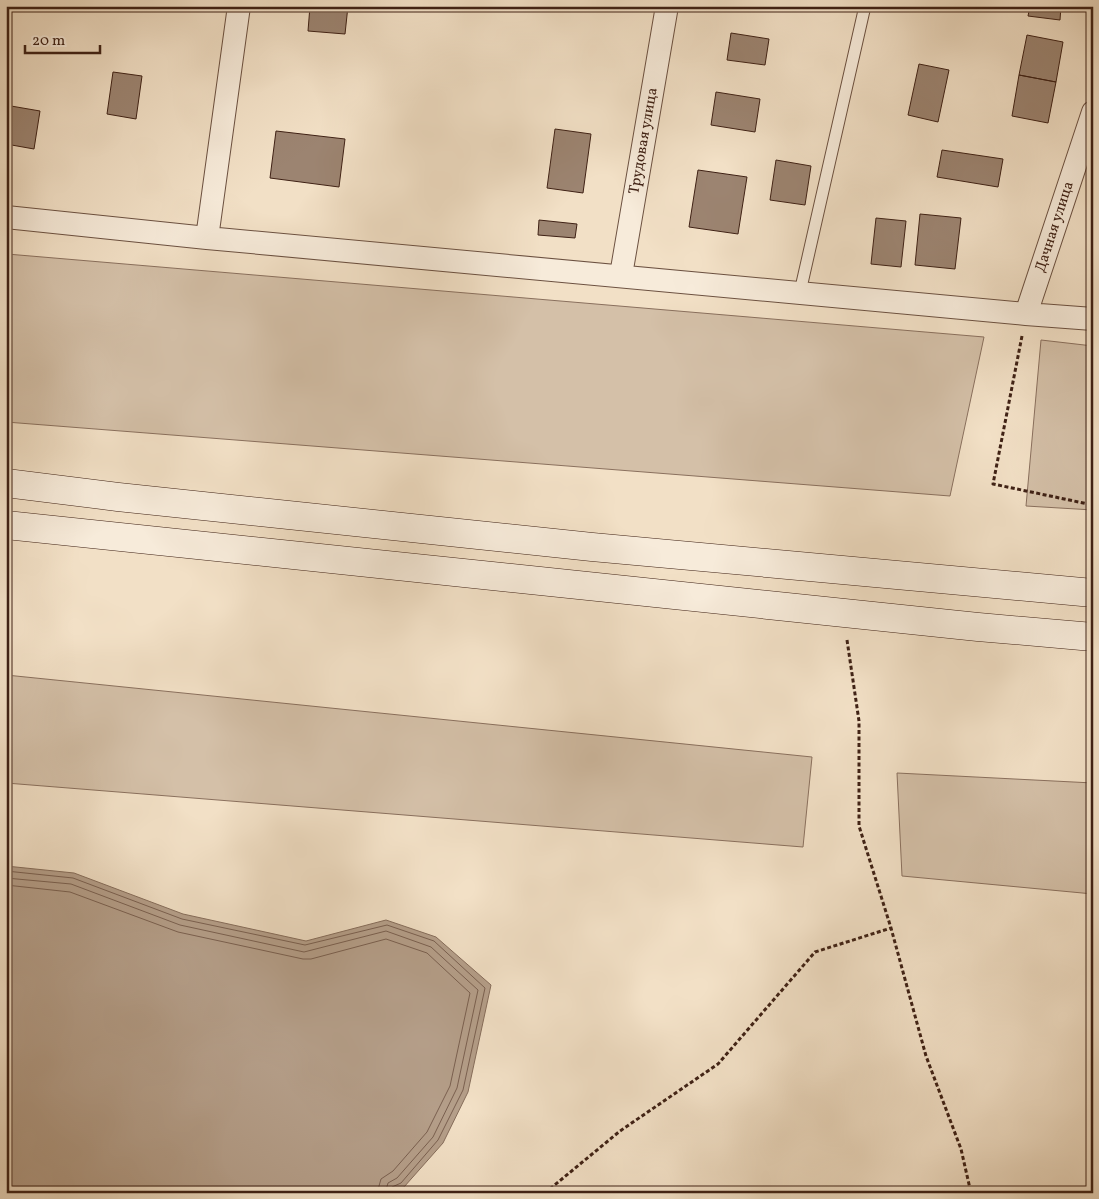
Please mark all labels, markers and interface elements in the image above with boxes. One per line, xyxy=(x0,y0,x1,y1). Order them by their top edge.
scale bar xyxy=(25,22,100,54)
text: 20 m xyxy=(32,31,65,52)
street label: Трудовая улица xyxy=(624,86,664,196)
street label: Дачная улица xyxy=(1030,179,1080,275)

